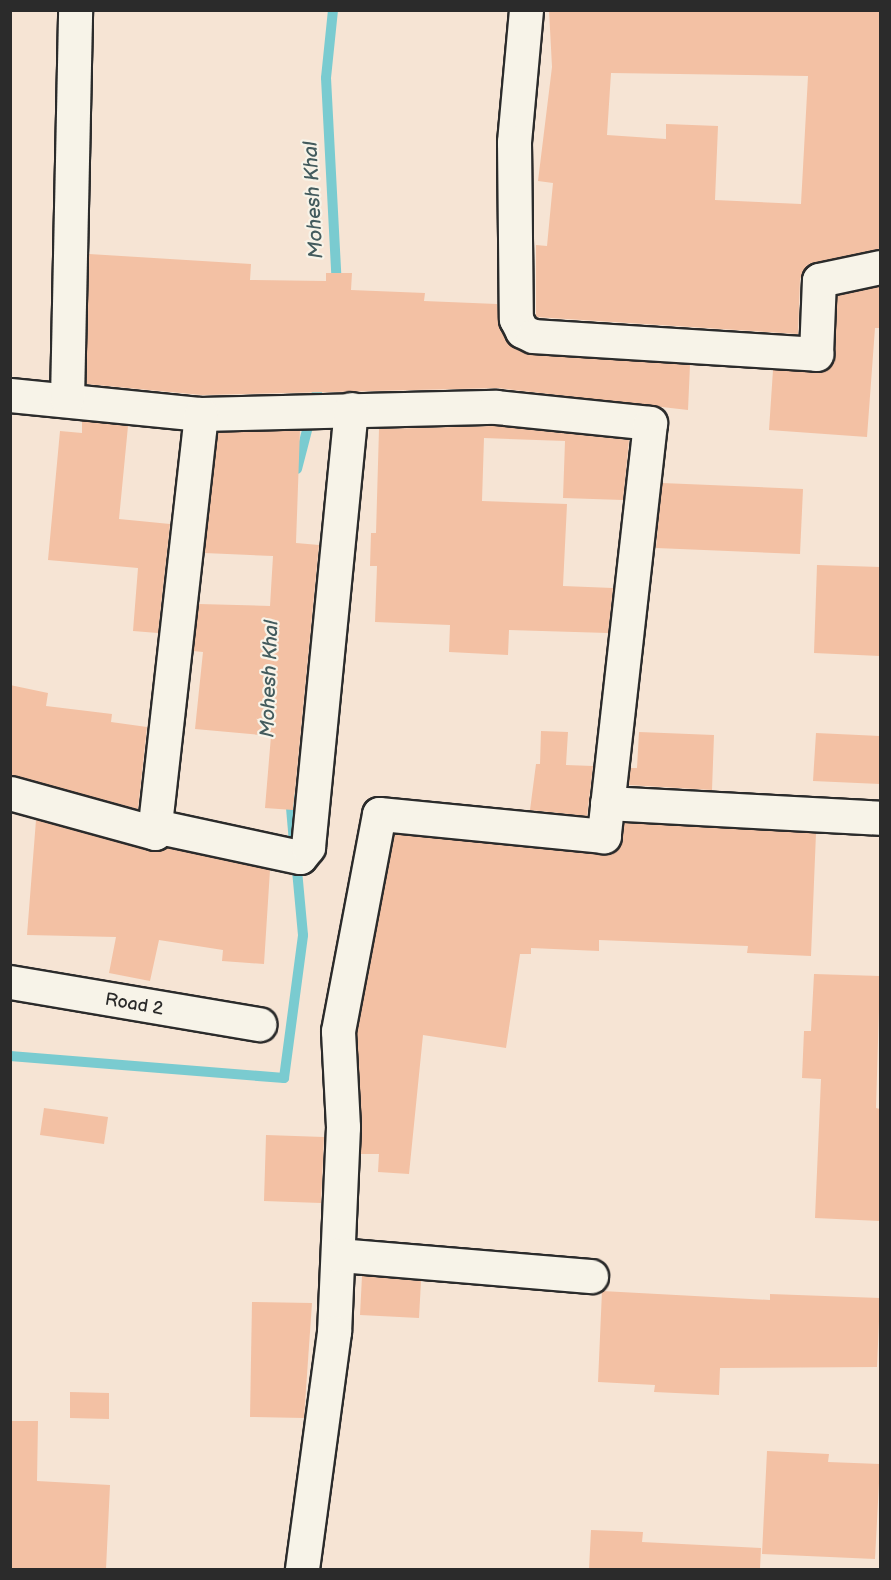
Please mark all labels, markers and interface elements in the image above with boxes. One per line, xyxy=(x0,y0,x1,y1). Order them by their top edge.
water label: Mohesh Khal xyxy=(299,141,329,259)
water label: Mohesh Khal xyxy=(256,620,284,738)
street label: Road 2 xyxy=(103,989,165,1021)

